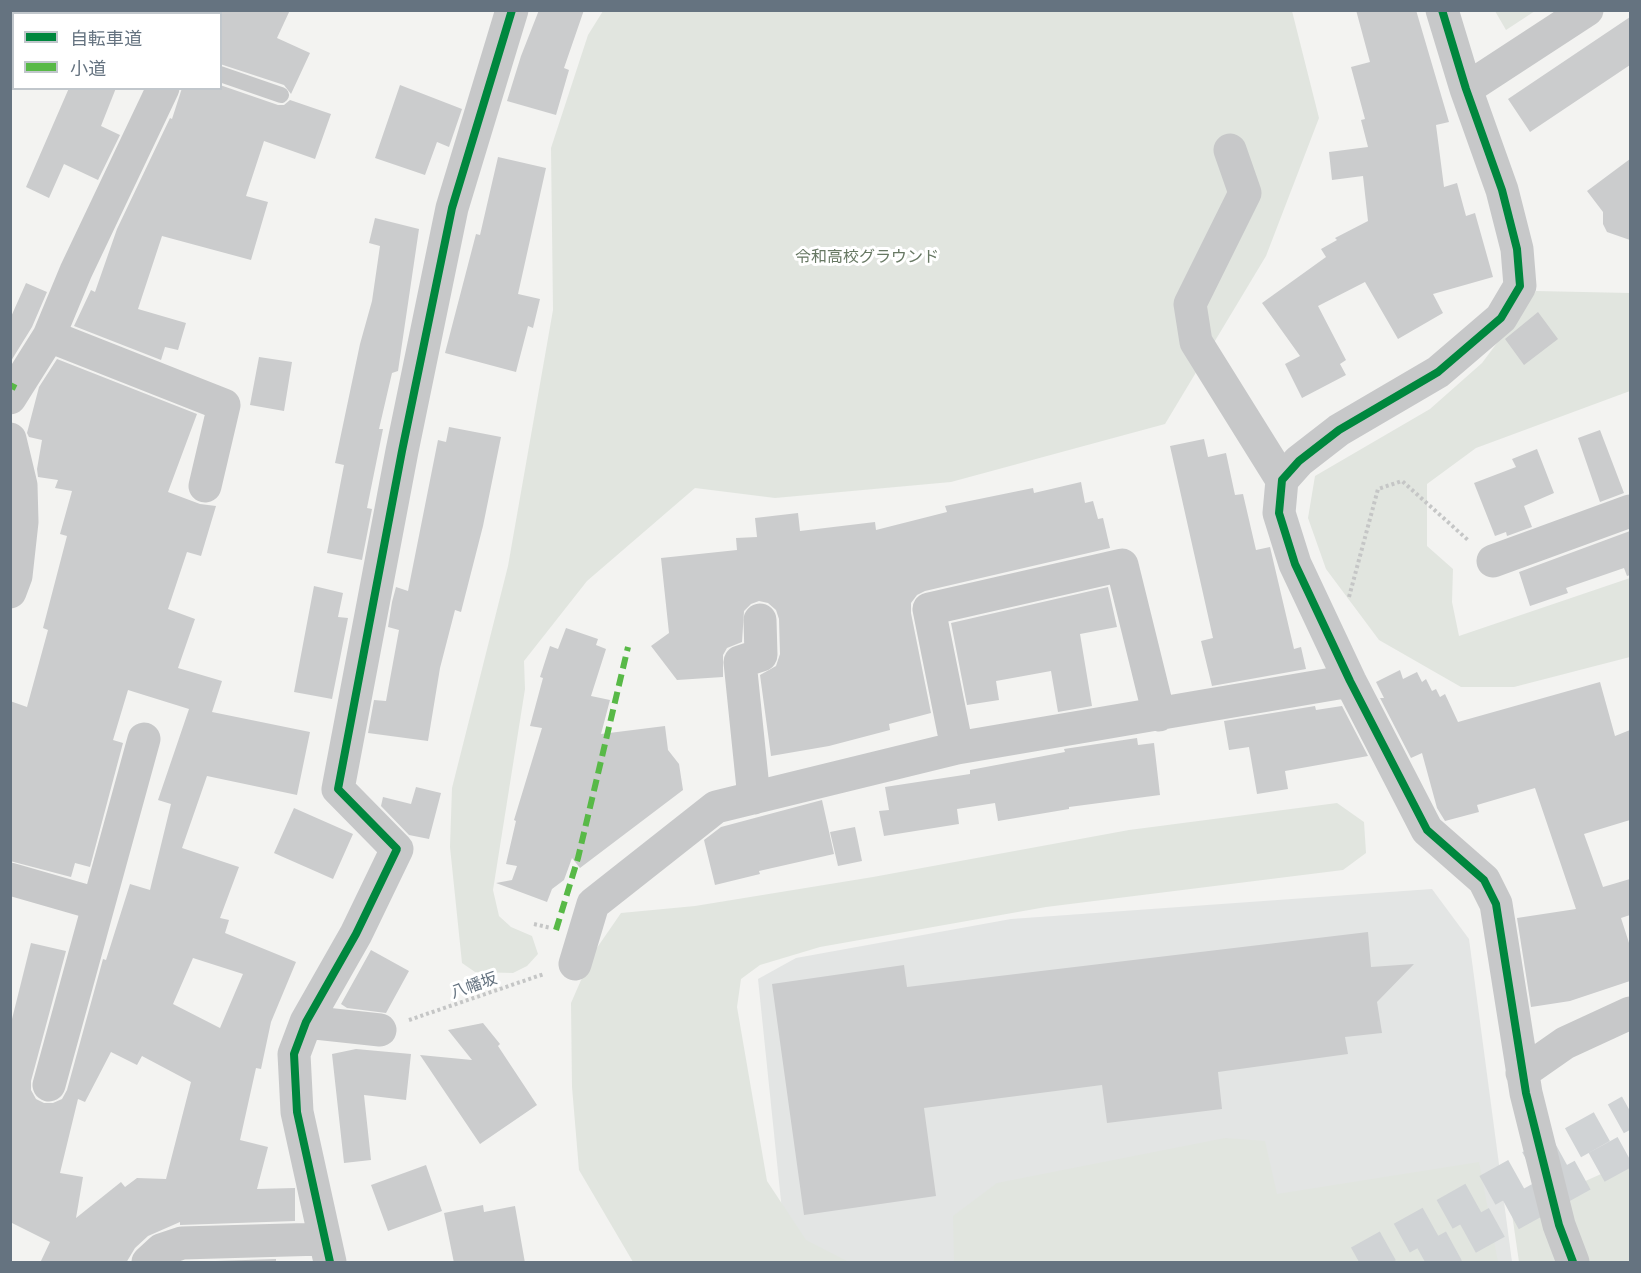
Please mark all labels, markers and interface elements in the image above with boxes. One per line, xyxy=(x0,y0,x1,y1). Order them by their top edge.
legend xyxy=(12,12,222,90)
text: 自転車道 xyxy=(70,26,142,50)
text: 小道 xyxy=(70,56,106,80)
park label: 令和高校グラウンド xyxy=(795,247,939,267)
street label: 八幡坂 xyxy=(448,969,500,1003)

